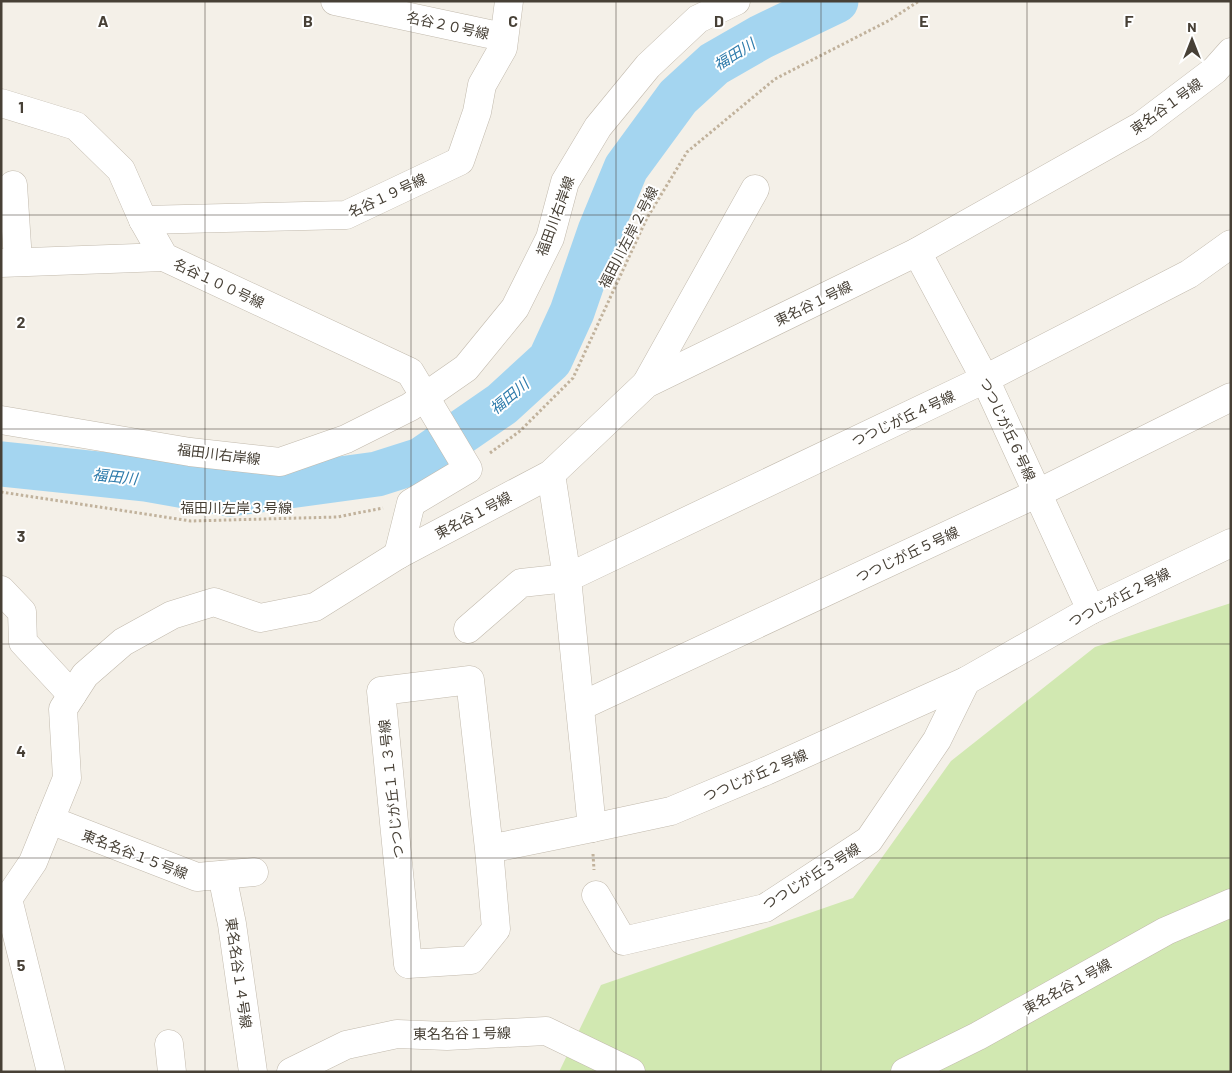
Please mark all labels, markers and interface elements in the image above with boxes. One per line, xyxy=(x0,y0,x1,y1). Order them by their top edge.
street label: 名谷２０号線 xyxy=(405,8,491,42)
text: A xyxy=(98,11,109,30)
text: B xyxy=(303,11,313,30)
text: C xyxy=(508,11,518,30)
text: D xyxy=(714,11,724,30)
text: E xyxy=(919,11,929,30)
text: F xyxy=(1125,11,1134,30)
north arrow xyxy=(1167,15,1217,65)
text: N xyxy=(1187,18,1197,35)
water label: 福田川 xyxy=(710,33,760,74)
street label: 東名谷１号線 xyxy=(1127,74,1205,138)
text: 1 xyxy=(18,97,24,116)
street label: 名谷１９号線 xyxy=(345,170,429,220)
street label: 福田川右岸線 xyxy=(533,174,577,258)
street label: 福田川左岸２号線 xyxy=(595,183,661,291)
street label: 名谷１００号線 xyxy=(171,255,267,311)
street label: 東名谷１号線 xyxy=(772,277,854,329)
text: 2 xyxy=(17,312,26,331)
water label: 福田川 xyxy=(486,373,534,417)
street label: つつじが丘６号線 xyxy=(977,375,1039,483)
street label: つつじが丘４号線 xyxy=(849,387,957,449)
street label: 福田川右岸線 xyxy=(176,440,262,468)
water label: 福田川 xyxy=(92,465,140,488)
street label: 東名谷１号線 xyxy=(432,488,514,542)
street label: 福田川左岸３号線 xyxy=(180,499,292,516)
street label: つつじが丘５号線 xyxy=(853,523,961,585)
text: 3 xyxy=(17,526,25,545)
street label: つつじが丘２号線 xyxy=(1065,564,1173,630)
street label: つつじが丘１１３号線 xyxy=(375,718,407,860)
text: 4 xyxy=(16,741,26,760)
street label: つつじが丘２号線 xyxy=(700,745,810,805)
street label: 東名名谷１５号線 xyxy=(80,826,190,882)
street label: つつじが丘３号線 xyxy=(759,839,863,913)
street label: 東名名谷１４号線 xyxy=(223,916,255,1030)
text: 5 xyxy=(17,955,26,974)
street label: 東名名谷１号線 xyxy=(1020,955,1114,1017)
street label: 東名名谷１号線 xyxy=(413,1024,511,1042)

